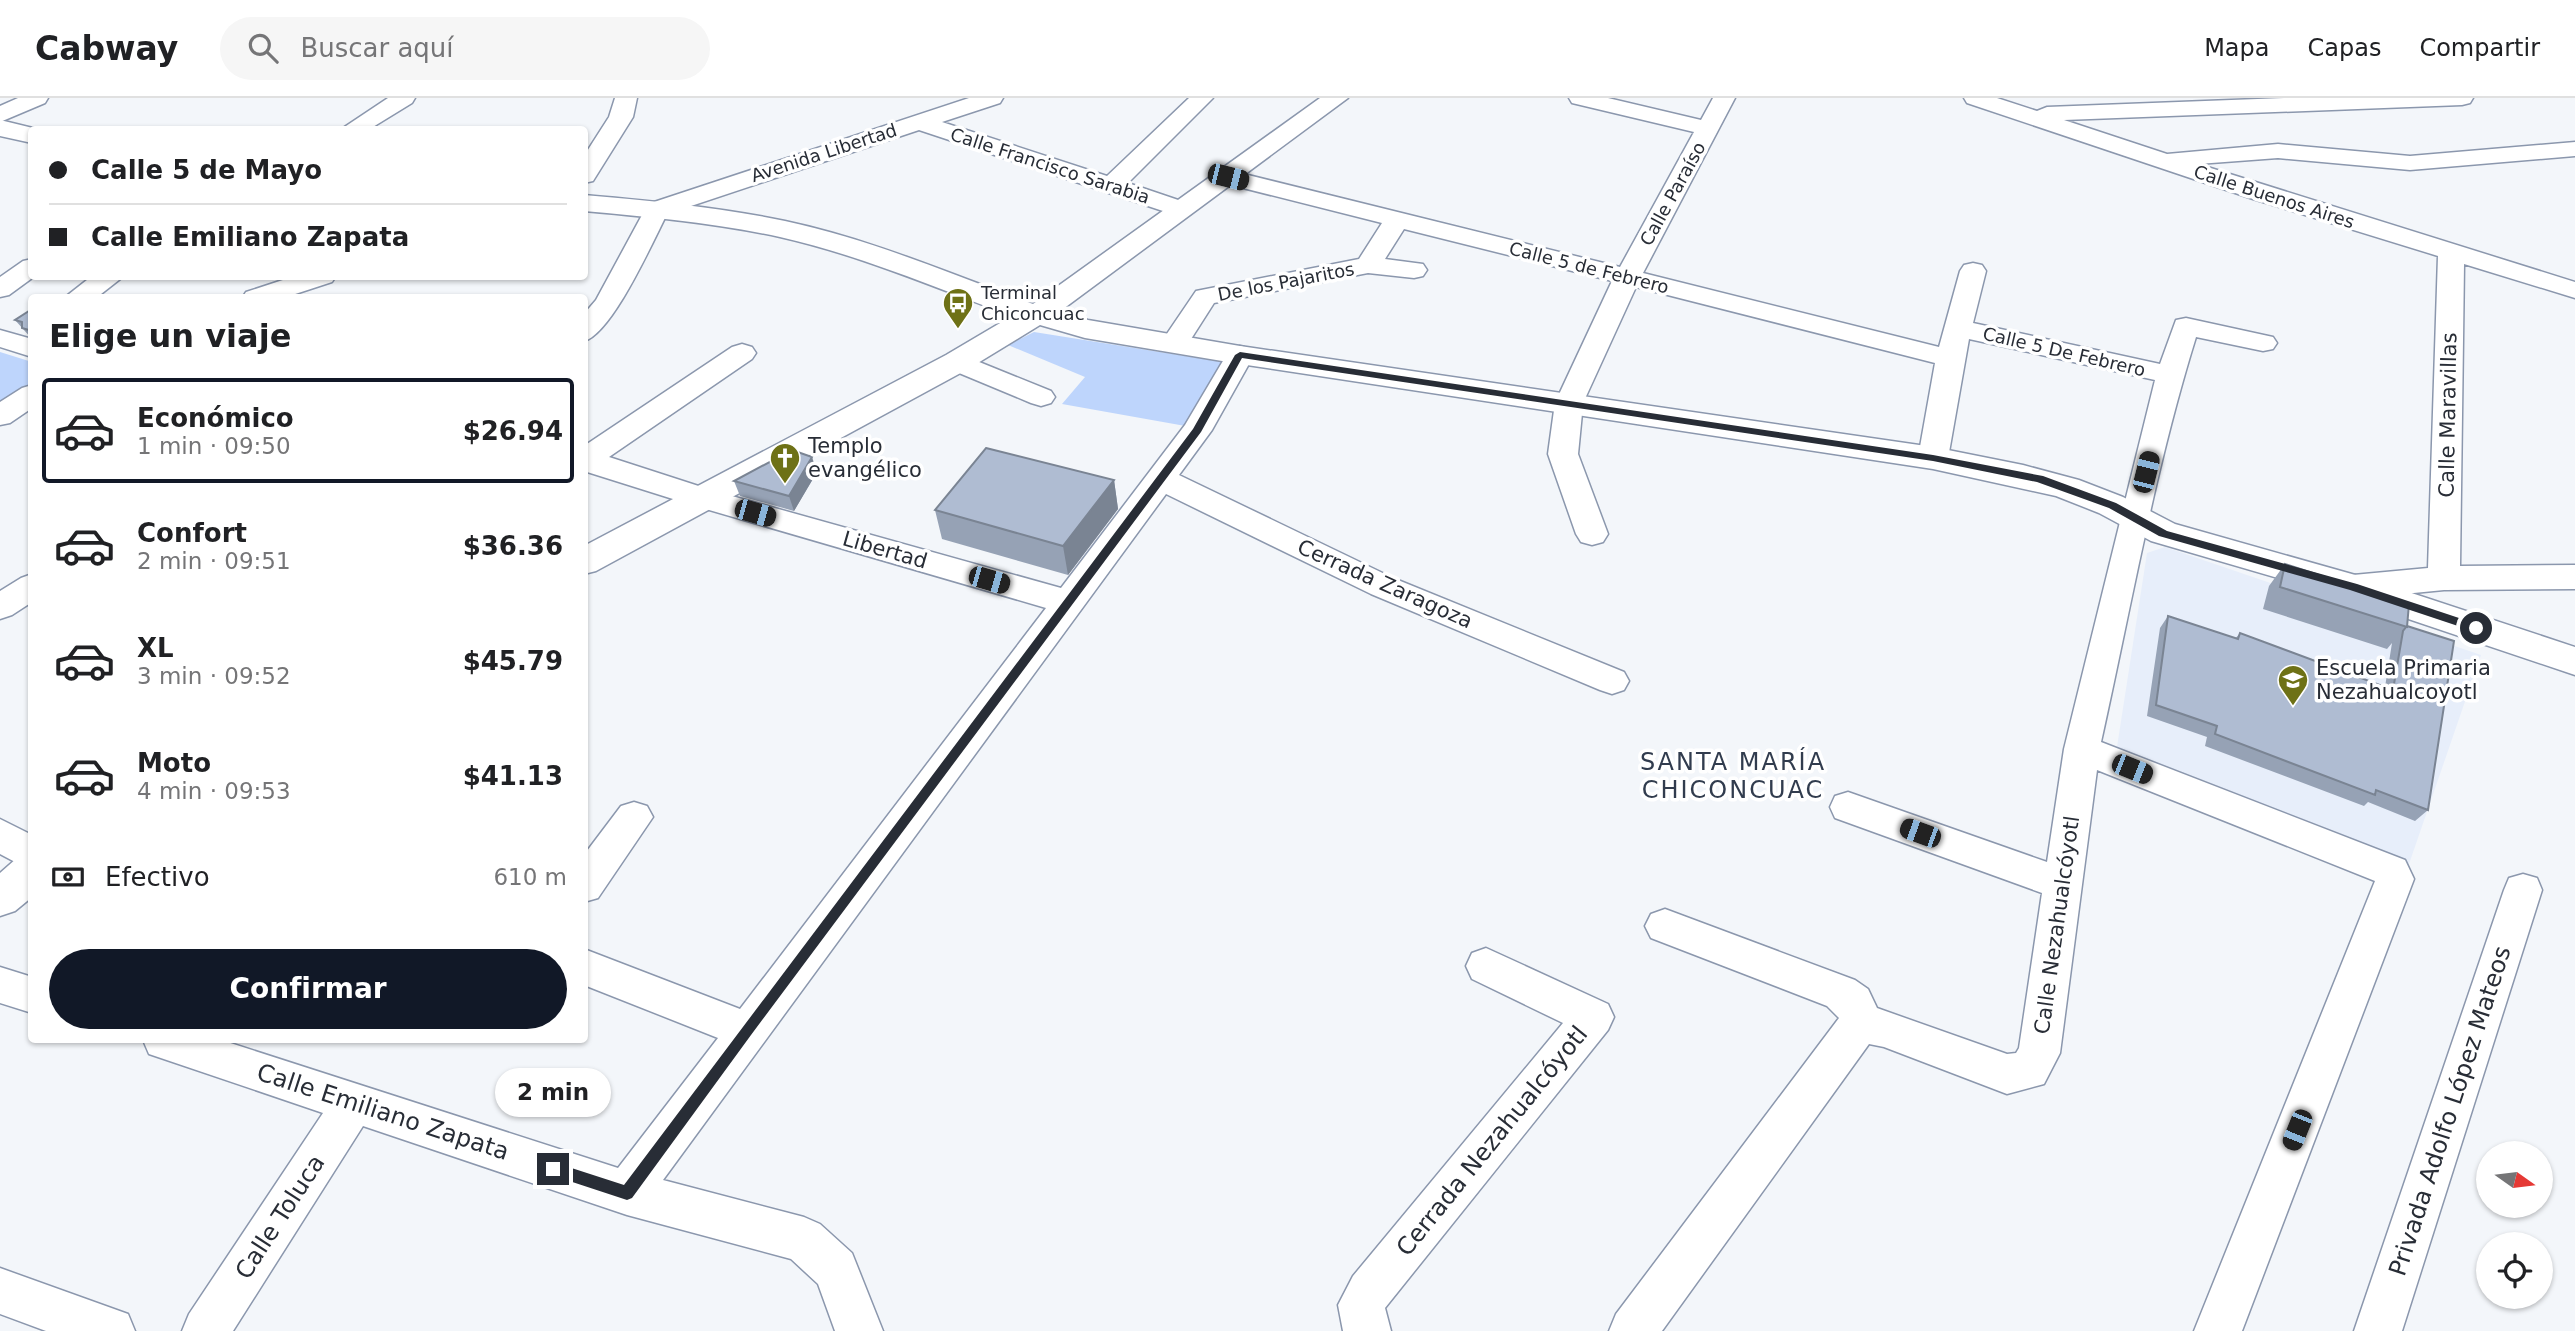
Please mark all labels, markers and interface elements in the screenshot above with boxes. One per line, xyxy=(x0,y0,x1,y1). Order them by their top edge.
search box xyxy=(220,17,710,80)
text: Cabway xyxy=(35,29,178,68)
icon: search xyxy=(244,29,282,67)
text: Buscar aquí xyxy=(300,33,454,63)
text: Mapa xyxy=(2204,34,2270,62)
text: Capas xyxy=(2308,34,2381,62)
text: Compartir xyxy=(2419,34,2540,62)
street label: Avenida Libertad xyxy=(748,119,899,186)
street label: Calle Francisco Sarabia xyxy=(948,123,1153,208)
street label: Calle Paraíso xyxy=(1635,138,1710,249)
text: Calle 5 de Mayo xyxy=(91,155,322,185)
street label: Calle Buenos Aires xyxy=(2191,161,2357,232)
car xyxy=(1206,162,1251,192)
text: Calle Emiliano Zapata xyxy=(91,222,409,252)
street label: Calle 5 de Febrero xyxy=(1507,238,1671,298)
street label: De los Pajaritos xyxy=(1216,258,1356,305)
place label: Terminal Chiconcuac xyxy=(980,282,1085,324)
bus stop icon: Terminal Chiconcuac xyxy=(941,286,975,330)
text: Elige un viaje xyxy=(49,317,291,355)
street label: Calle 5 De Febrero xyxy=(1981,323,2147,380)
street label: Calle Maravillas xyxy=(2435,332,2461,498)
icon: car xyxy=(53,399,116,462)
text: Económico xyxy=(137,403,294,433)
text: $26.94 xyxy=(463,416,563,446)
text: 1 min · 09:50 xyxy=(137,433,291,459)
place label: Templo evangélico xyxy=(807,434,922,482)
church icon: Templo evangélico xyxy=(768,441,802,485)
car xyxy=(2131,449,2162,495)
car xyxy=(732,497,779,529)
icon: car xyxy=(53,514,116,577)
text: Confort xyxy=(137,518,247,548)
street label: Libertad xyxy=(840,526,930,574)
text: $36.36 xyxy=(463,531,563,561)
street label: Cerrada Zaragoza xyxy=(1294,535,1476,633)
text: 2 min · 09:51 xyxy=(137,548,291,574)
car xyxy=(966,564,1013,596)
route start xyxy=(2460,612,2492,644)
icon: car xyxy=(53,629,116,692)
text: XL xyxy=(137,633,174,663)
text: $45.79 xyxy=(463,646,563,676)
place label: Escuela Primaria Nezahualcoyotl xyxy=(2316,656,2491,704)
text: 3 min · 09:52 xyxy=(137,663,291,689)
school or university icon: Escuela Primaria Nezahualcoyotl xyxy=(2276,663,2310,707)
icon: car xyxy=(53,744,116,807)
district label: SANTA MARÍA CHICONCUAC xyxy=(1640,747,1826,804)
text: Moto xyxy=(137,748,211,778)
car xyxy=(2109,751,2156,787)
text: $41.13 xyxy=(463,761,563,791)
text: 4 min · 09:53 xyxy=(137,778,291,804)
street label: Calle Nezahualcóyotl xyxy=(2030,814,2084,1036)
car xyxy=(1897,816,1944,850)
icon: cash xyxy=(49,858,87,896)
text: Efectivo xyxy=(105,862,210,892)
text: 610 m xyxy=(493,864,567,890)
street label: Privada Adolfo López Mateos xyxy=(2383,943,2517,1279)
button: Confirmar xyxy=(49,949,567,1029)
street label: Cerrada Nezahualcóyotl xyxy=(1391,1020,1593,1262)
street label: Calle Emiliano Zapata xyxy=(254,1058,512,1166)
callout: 2 min xyxy=(495,1068,611,1116)
text: 2 min xyxy=(517,1079,589,1105)
car xyxy=(2280,1107,2315,1153)
north arrow xyxy=(2476,1141,2553,1218)
map controls xyxy=(2476,1141,2553,1309)
street label: Calle Toluca xyxy=(230,1150,330,1284)
route end xyxy=(537,1153,569,1185)
button: locate xyxy=(2476,1232,2553,1309)

